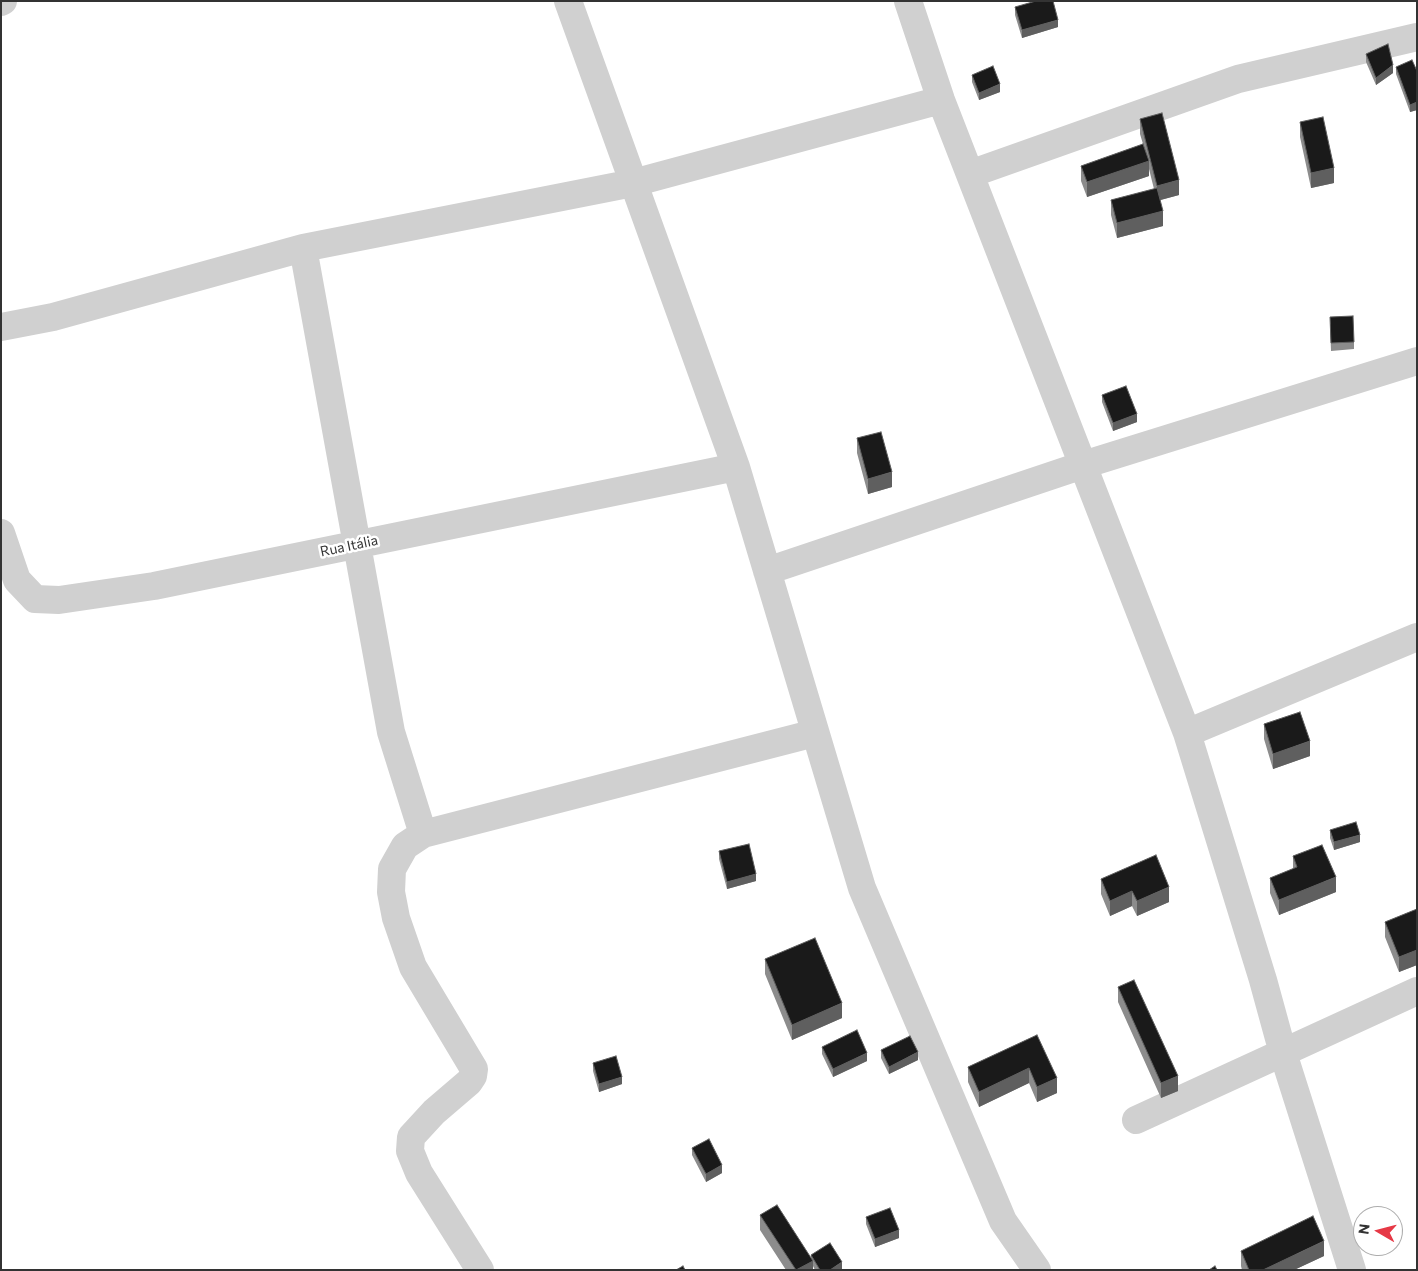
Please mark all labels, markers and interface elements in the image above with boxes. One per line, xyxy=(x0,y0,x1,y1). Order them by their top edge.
street label: Rua Itália xyxy=(319,532,379,560)
north arrow xyxy=(1353,1206,1403,1256)
text: N xyxy=(1354,1223,1373,1235)

